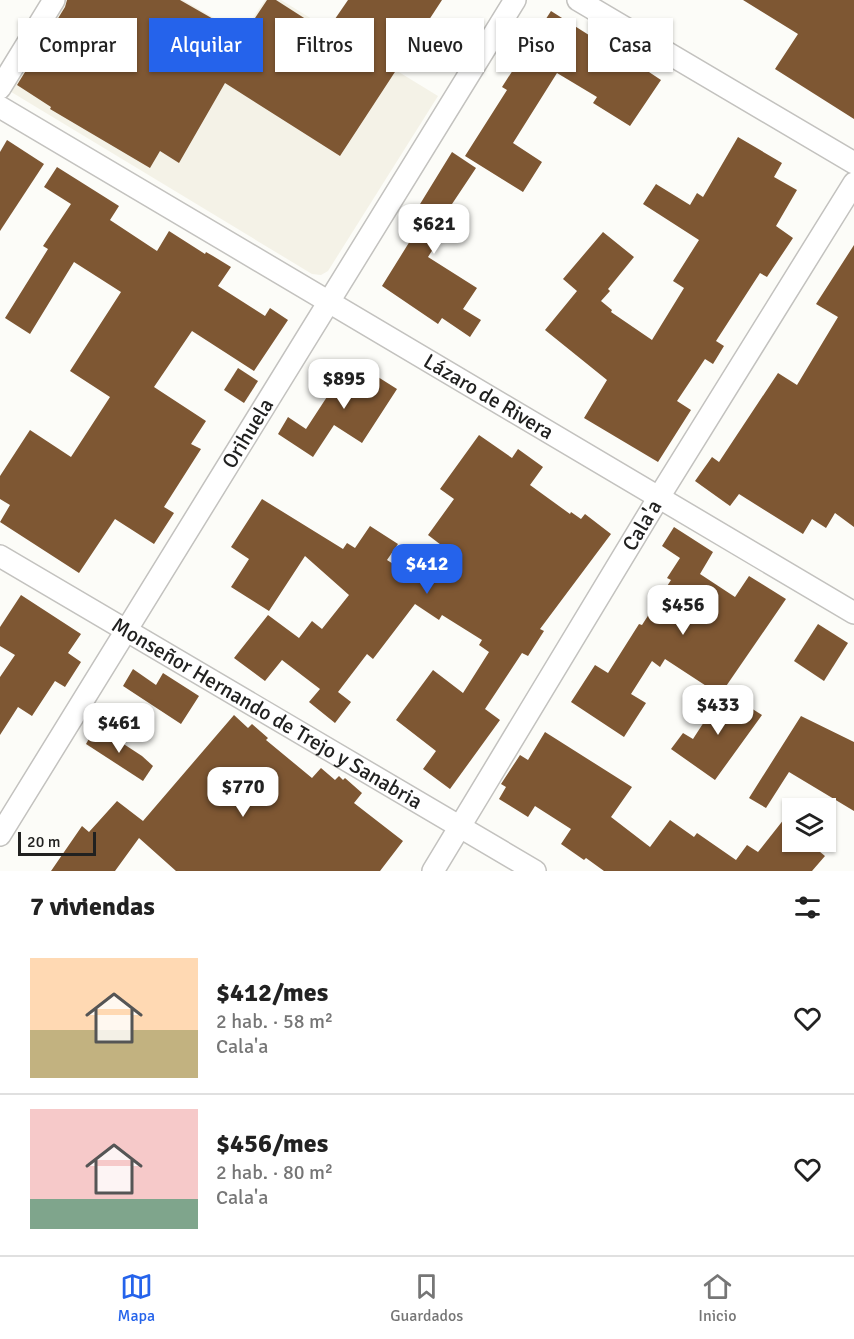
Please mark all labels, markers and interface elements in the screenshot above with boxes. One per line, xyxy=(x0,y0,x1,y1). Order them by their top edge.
chip: Comprar xyxy=(18,18,137,72)
chip: Alquilar xyxy=(149,18,263,72)
chip: Filtros xyxy=(275,18,374,72)
chip: Nuevo xyxy=(386,18,484,72)
chip: Piso xyxy=(496,18,576,72)
chip: Casa xyxy=(588,18,673,72)
pin: $621 xyxy=(398,204,470,255)
text: $621 xyxy=(412,211,456,236)
street label: Lázaro de Rivera xyxy=(419,348,558,445)
pin: $895 xyxy=(308,359,380,410)
text: $895 xyxy=(322,366,366,391)
street label: Orihuela xyxy=(216,393,279,473)
street label: Cala'a xyxy=(617,495,667,556)
pin: $412 xyxy=(391,544,463,595)
text: $412 xyxy=(405,551,449,576)
pin: $456 xyxy=(647,585,719,636)
text: $456 xyxy=(661,592,705,617)
street label: Monseñor Hernando de Trejo y Sanabria xyxy=(107,612,427,815)
pin: $433 xyxy=(682,685,754,736)
text: $433 xyxy=(696,692,740,717)
pin: $461 xyxy=(83,703,155,754)
text: $461 xyxy=(97,710,141,735)
pin: $770 xyxy=(207,767,279,818)
text: $770 xyxy=(221,774,265,799)
map controls xyxy=(782,798,836,852)
button: layers xyxy=(782,798,836,852)
scale bar xyxy=(18,829,96,856)
text: 20 m xyxy=(27,832,61,852)
text: 7 viviendas xyxy=(30,891,155,923)
icon: filters xyxy=(791,891,824,924)
text: $412/mes xyxy=(216,977,328,1009)
icon: home xyxy=(78,982,150,1054)
icon: heart xyxy=(791,1002,824,1035)
text: 2 hab. · 58 m² xyxy=(216,1009,333,1034)
text: Cala'a xyxy=(216,1034,268,1059)
text: $456/mes xyxy=(216,1128,328,1160)
icon: home xyxy=(78,1133,150,1205)
icon: heart xyxy=(791,1153,824,1186)
text: 2 hab. · 80 m² xyxy=(216,1160,333,1185)
text: Cala'a xyxy=(216,1185,268,1210)
tab: Mapa xyxy=(118,1270,155,1326)
tab: Guardados xyxy=(390,1270,463,1326)
tab: Inicio xyxy=(698,1270,736,1326)

